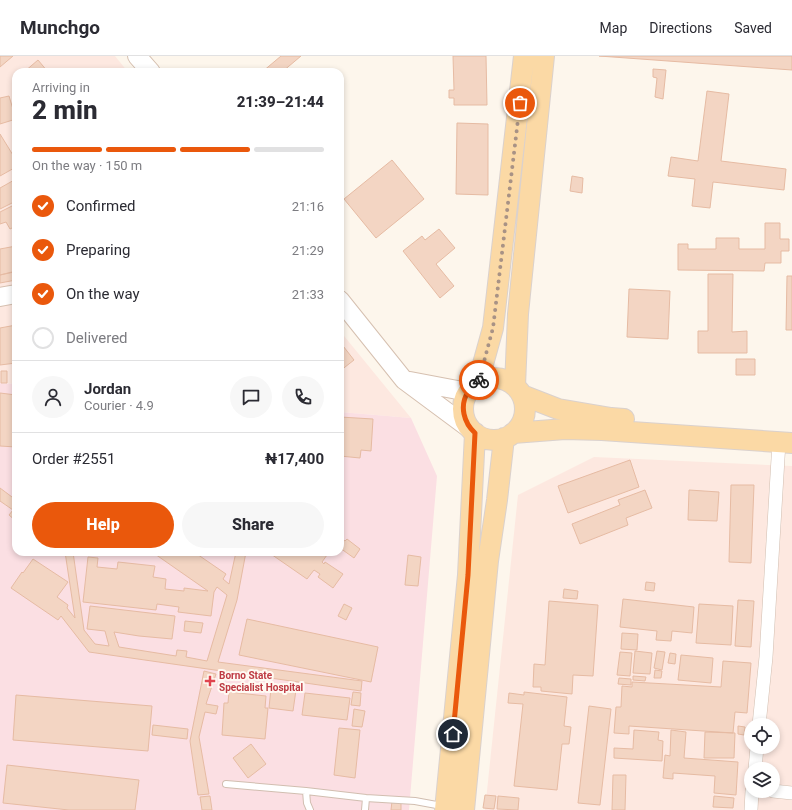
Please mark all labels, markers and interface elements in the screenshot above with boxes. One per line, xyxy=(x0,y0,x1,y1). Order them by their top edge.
text: Munchgo xyxy=(20,16,100,39)
text: Map xyxy=(600,20,627,36)
text: Directions xyxy=(649,20,712,36)
text: Saved xyxy=(734,20,772,36)
text: Arriving in xyxy=(32,80,90,95)
pin xyxy=(503,86,537,120)
icon: bag xyxy=(509,92,531,114)
text: 21:39–21:44 xyxy=(237,93,324,111)
text: 2 min xyxy=(32,95,98,125)
text: On the way · 150 m xyxy=(32,158,142,173)
icon: check xyxy=(32,195,54,217)
text: Confirmed xyxy=(66,197,136,215)
text: 21:16 xyxy=(292,199,324,214)
icon: check xyxy=(32,239,54,261)
text: Preparing xyxy=(66,241,130,259)
text: 21:29 xyxy=(292,243,324,258)
icon: check xyxy=(32,283,54,305)
text: On the way xyxy=(66,285,140,303)
text: 21:33 xyxy=(292,287,324,302)
text: Delivered xyxy=(66,329,128,347)
courier xyxy=(459,360,499,400)
icon: bike xyxy=(468,369,490,391)
button: person xyxy=(32,376,74,418)
button: chat xyxy=(230,376,272,418)
button: phone xyxy=(282,376,324,418)
text: Jordan xyxy=(84,380,131,398)
text: Courier · 4.9 xyxy=(84,398,154,413)
text: Order #2551 xyxy=(32,450,115,468)
text: ₦17,400 xyxy=(265,450,324,468)
button: Help xyxy=(32,502,174,548)
button: Share xyxy=(182,502,324,548)
place label: Borno State Specialist Hospital xyxy=(219,670,304,693)
marker: Borno State Specialist Hospital xyxy=(204,675,216,687)
pin xyxy=(436,717,470,751)
map controls xyxy=(744,718,780,798)
button: locate xyxy=(744,718,780,754)
icon: home xyxy=(442,723,464,745)
button: layers xyxy=(744,762,780,798)

